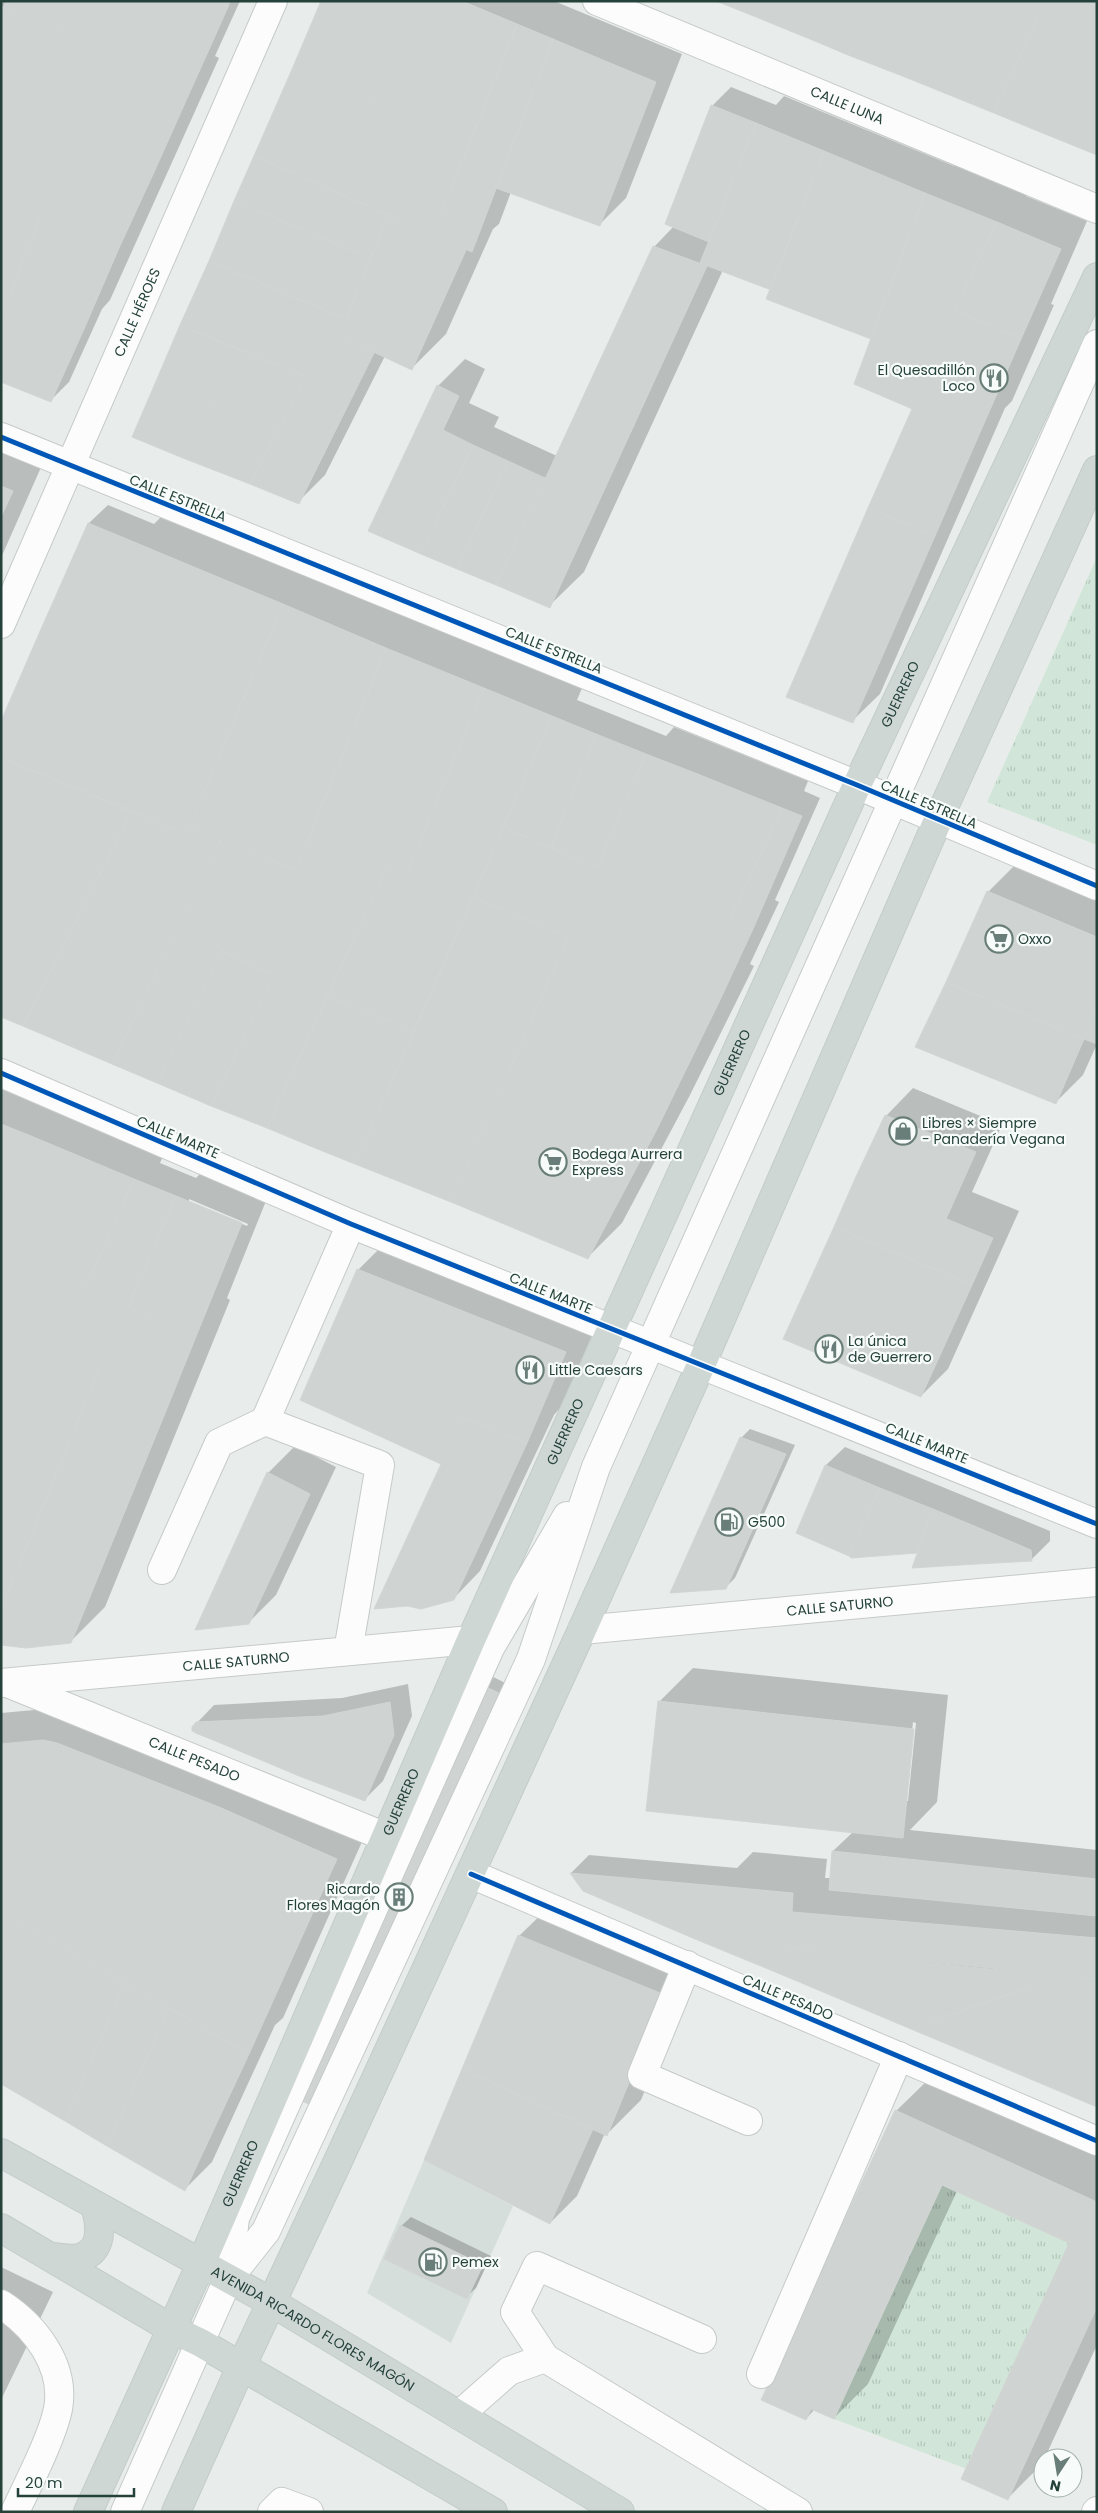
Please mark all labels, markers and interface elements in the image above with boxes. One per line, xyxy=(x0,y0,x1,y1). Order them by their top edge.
street label: CALLE LUNA xyxy=(807,81,887,129)
street label: CALLE HÉROES xyxy=(109,265,165,360)
place label: El Quesadillón Loco xyxy=(877,360,975,396)
restaurant icon: El Quesadillón Loco xyxy=(979,363,1009,393)
street label: CALLE ESTRELLA xyxy=(126,469,230,527)
street label: CALLE ESTRELLA xyxy=(502,621,606,679)
street label: GUERRERO xyxy=(876,658,924,731)
street label: CALLE ESTRELLA xyxy=(877,775,981,833)
supermarket icon: Oxxo xyxy=(984,924,1014,954)
place label: Oxxo xyxy=(1018,929,1051,949)
street label: GUERRERO xyxy=(708,1026,755,1099)
street label: CALLE MARTE xyxy=(134,1111,222,1163)
place label: Libres × Siempre - Panadería Vegana xyxy=(922,1113,1065,1149)
shop icon: Libres × Siempre - Panadería Vegana xyxy=(888,1116,918,1146)
place label: Bodega Aurrera Express xyxy=(572,1144,683,1180)
supermarket icon: Bodega Aurrera Express xyxy=(538,1147,568,1177)
street label: CALLE MARTE xyxy=(506,1267,596,1319)
place label: La única de Guerrero xyxy=(848,1331,932,1367)
restaurant icon: La única de Guerrero xyxy=(814,1334,844,1364)
restaurant icon: Little Caesars xyxy=(515,1355,545,1385)
place label: Little Caesars xyxy=(549,1360,643,1380)
street label: GUERRERO xyxy=(541,1395,589,1468)
street label: CALLE MARTE xyxy=(882,1417,972,1469)
fuel station icon: G500 xyxy=(714,1507,744,1537)
place label: G500 xyxy=(748,1512,785,1532)
street label: CALLE SATURNO xyxy=(785,1591,894,1621)
street label: CALLE SATURNO xyxy=(182,1647,290,1676)
street label: CALLE PESADO xyxy=(146,1731,243,1787)
street label: GUERRERO xyxy=(378,1765,424,1839)
place label: Ricardo Flores Magón xyxy=(287,1879,380,1915)
building icon: Ricardo Flores Magón xyxy=(384,1882,414,1912)
street label: CALLE PESADO xyxy=(739,1969,837,2025)
street label: GUERRERO xyxy=(217,2137,263,2210)
fuel station icon: Pemex xyxy=(418,2247,448,2277)
place label: Pemex xyxy=(452,2252,499,2272)
street label: AVENIDA RICARDO FLORES MAGÓN xyxy=(208,2261,418,2396)
north arrow xyxy=(1033,2448,1083,2498)
scale bar xyxy=(18,2466,134,2498)
text: 20 m xyxy=(25,2472,63,2493)
text: N xyxy=(1048,2475,1063,2497)

